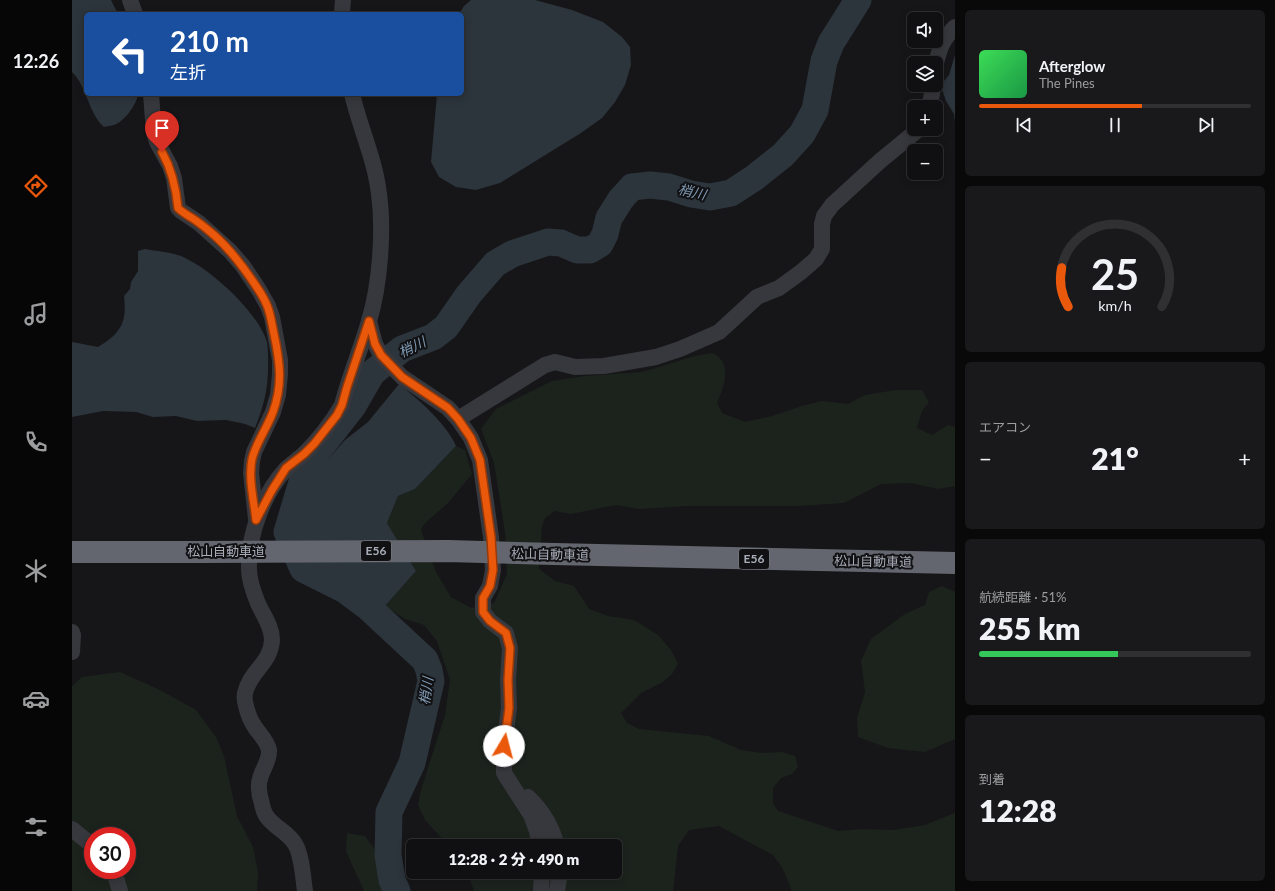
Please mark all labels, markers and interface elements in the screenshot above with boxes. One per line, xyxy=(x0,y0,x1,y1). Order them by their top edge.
map controls xyxy=(907,12,943,180)
button: sound xyxy=(907,12,943,48)
text: 210 m xyxy=(170,24,249,58)
icon: left xyxy=(104,28,156,80)
text: 12:26 xyxy=(13,50,59,72)
button: layers xyxy=(907,56,943,92)
text: Afterglow xyxy=(1039,57,1105,75)
text: 左折 xyxy=(170,61,206,83)
text: The Pines xyxy=(1039,75,1095,91)
button: + xyxy=(907,100,943,136)
pin xyxy=(145,111,179,152)
icon: previous xyxy=(1013,114,1035,136)
icon: pause xyxy=(1104,114,1126,136)
icon: next xyxy=(1195,114,1217,136)
icon: arrive xyxy=(151,117,173,139)
button: − xyxy=(907,144,943,180)
icon: directions xyxy=(22,172,50,200)
water label: 梢川 xyxy=(677,180,710,203)
text: 25 xyxy=(1091,249,1139,299)
text: km/h xyxy=(1098,297,1132,314)
icon: music xyxy=(22,300,50,328)
water label: 梢川 xyxy=(395,332,430,360)
text: エアコン xyxy=(979,419,1031,435)
icon: phone xyxy=(22,428,50,456)
text: 21° xyxy=(1091,440,1139,476)
text: − xyxy=(979,445,992,472)
text: + xyxy=(1238,445,1251,472)
road number: E56 xyxy=(361,541,391,561)
street label: 松山自動車道 xyxy=(187,543,265,559)
street label: 松山自動車道 xyxy=(511,545,589,563)
road number: E56 xyxy=(739,549,769,569)
street label: 松山自動車道 xyxy=(834,552,912,570)
icon: climate xyxy=(22,557,50,585)
text: 航続距離 · 51% xyxy=(979,589,1067,605)
text: 255 km xyxy=(979,610,1080,646)
water label: 梢川 xyxy=(415,674,436,706)
icon: car xyxy=(22,685,50,713)
position arrow xyxy=(483,725,525,767)
text: 到着 xyxy=(979,771,1005,787)
text: 12:28 xyxy=(979,792,1057,828)
icon: filters xyxy=(22,813,50,841)
speed limit sign: 30 xyxy=(84,827,136,879)
text: 12:28 · 2 分 · 490 m xyxy=(449,850,579,868)

